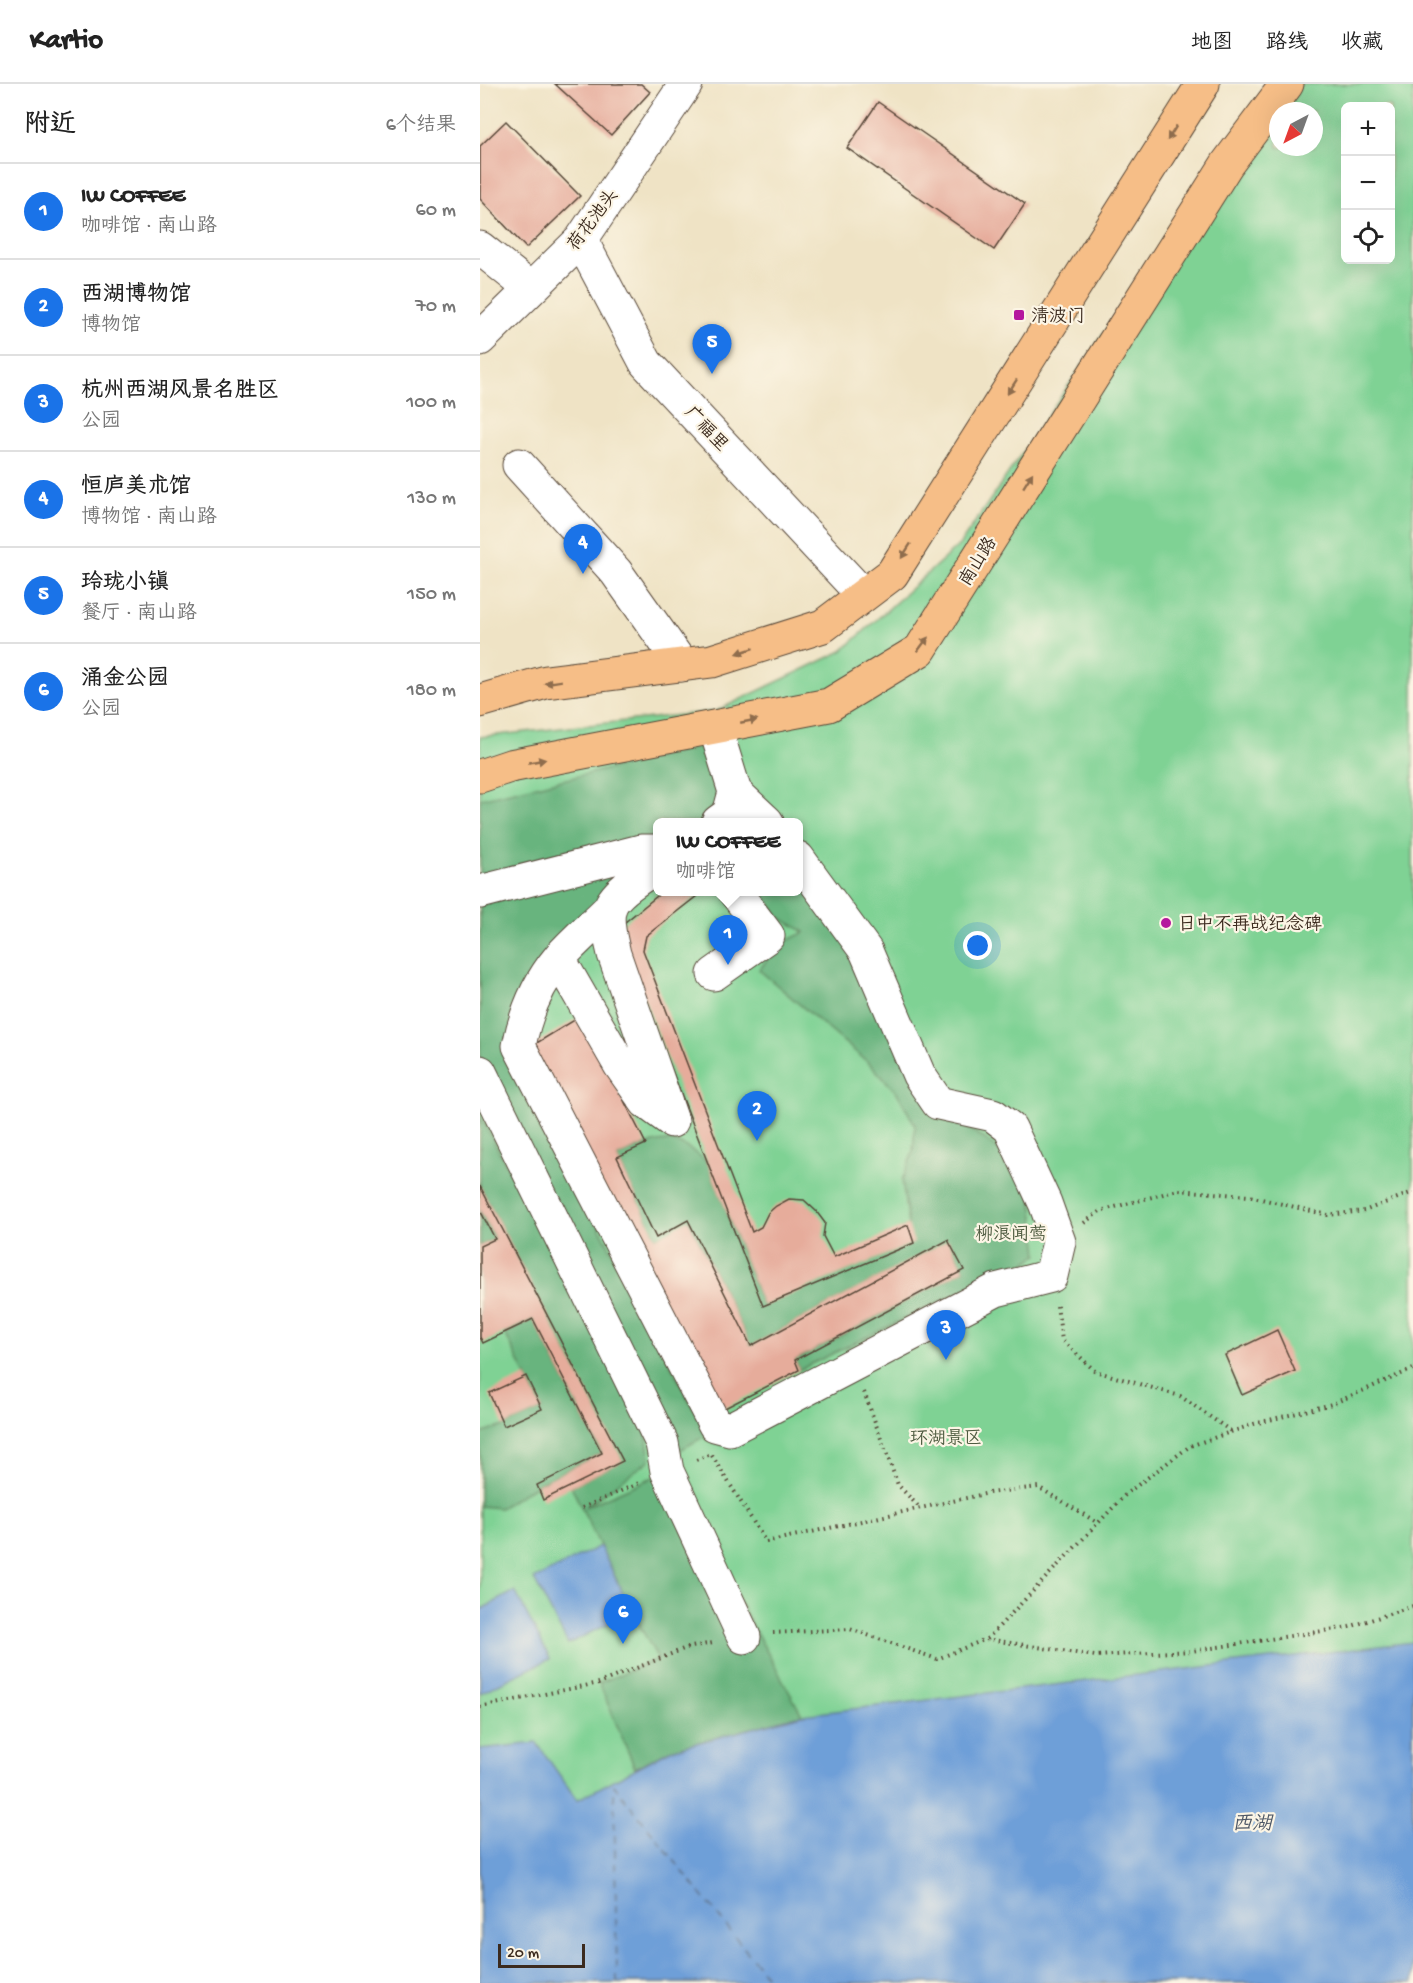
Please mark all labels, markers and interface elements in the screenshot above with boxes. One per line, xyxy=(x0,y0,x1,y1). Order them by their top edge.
text: Kartio xyxy=(30,25,103,58)
text: 地图 xyxy=(1191,32,1233,57)
text: 路线 xyxy=(1266,32,1308,57)
text: 收藏 xyxy=(1341,32,1383,57)
north arrow xyxy=(1269,102,1323,156)
map controls xyxy=(1341,102,1395,264)
button: + xyxy=(1341,102,1395,156)
text: 附近 xyxy=(24,111,76,142)
text: 6个结果 xyxy=(386,115,456,138)
one-way arrow xyxy=(1167,125,1178,142)
button: − xyxy=(1341,156,1395,210)
text: IW COFFEE xyxy=(81,184,185,210)
street label: 荷花池头 xyxy=(563,185,624,256)
text: 1 xyxy=(39,200,48,223)
text: 60 m xyxy=(416,200,456,223)
button: locate xyxy=(1341,210,1395,264)
text: 咖啡馆 · 南山路 xyxy=(81,216,217,239)
text: 西湖博物馆 xyxy=(81,283,191,309)
text: 2 xyxy=(39,296,48,319)
text: 70 m xyxy=(415,296,456,319)
place label: 清波门 xyxy=(1031,306,1085,328)
marker: 清波门 xyxy=(1012,308,1026,322)
text: 博物馆 xyxy=(81,315,141,338)
pin: 5 xyxy=(692,324,732,374)
one-way arrow xyxy=(1006,378,1018,394)
text: 杭州西湖风景名胜区 xyxy=(81,379,279,405)
text: 3 xyxy=(38,392,49,415)
text: 100 m xyxy=(406,392,456,415)
street label: 广福里 xyxy=(679,402,732,457)
text: 公园 xyxy=(81,411,121,434)
one-way arrow xyxy=(1022,471,1033,488)
text: 恒庐美术馆 xyxy=(81,475,191,501)
text: 4 xyxy=(39,488,48,511)
text: 130 m xyxy=(407,488,456,511)
text: 博物馆 · 南山路 xyxy=(81,507,217,530)
pin: 4 xyxy=(564,524,602,574)
street label: 南山路 xyxy=(955,533,1002,591)
one-way arrow xyxy=(901,542,912,559)
text: 玲珑小镇 xyxy=(81,571,169,597)
text: 5 xyxy=(38,584,49,607)
text: 150 m xyxy=(407,584,456,607)
text: 餐厅 · 南山路 xyxy=(81,603,197,626)
one-way arrow xyxy=(917,636,930,652)
one-way arrow xyxy=(736,646,754,656)
text: 涌金公园 xyxy=(81,667,169,693)
one-way arrow xyxy=(544,677,563,686)
text: 6 xyxy=(38,680,49,703)
text: 180 m xyxy=(407,680,456,703)
text: 公园 xyxy=(81,699,121,722)
one-way arrow xyxy=(739,716,758,725)
one-way arrow xyxy=(527,756,546,765)
popup xyxy=(653,818,803,896)
text: IW COFFEE xyxy=(676,830,780,856)
text: 咖啡馆 xyxy=(676,862,736,885)
place label: 日中不再战纪念碑 xyxy=(1178,913,1322,936)
pin: 1 xyxy=(708,916,748,965)
marker: 日中不再战纪念碑 xyxy=(1159,916,1173,930)
your location xyxy=(963,931,992,960)
pin: 2 xyxy=(738,1092,776,1141)
park label: 柳浪闻莺 xyxy=(975,1224,1047,1246)
pin: 3 xyxy=(926,1310,966,1360)
park label: 环湖景区 xyxy=(910,1428,982,1450)
pin: 6 xyxy=(604,1594,642,1644)
water label: 西湖 xyxy=(1232,1813,1274,1837)
scale bar xyxy=(498,1941,585,1968)
text: 20 m xyxy=(507,1945,539,1964)

